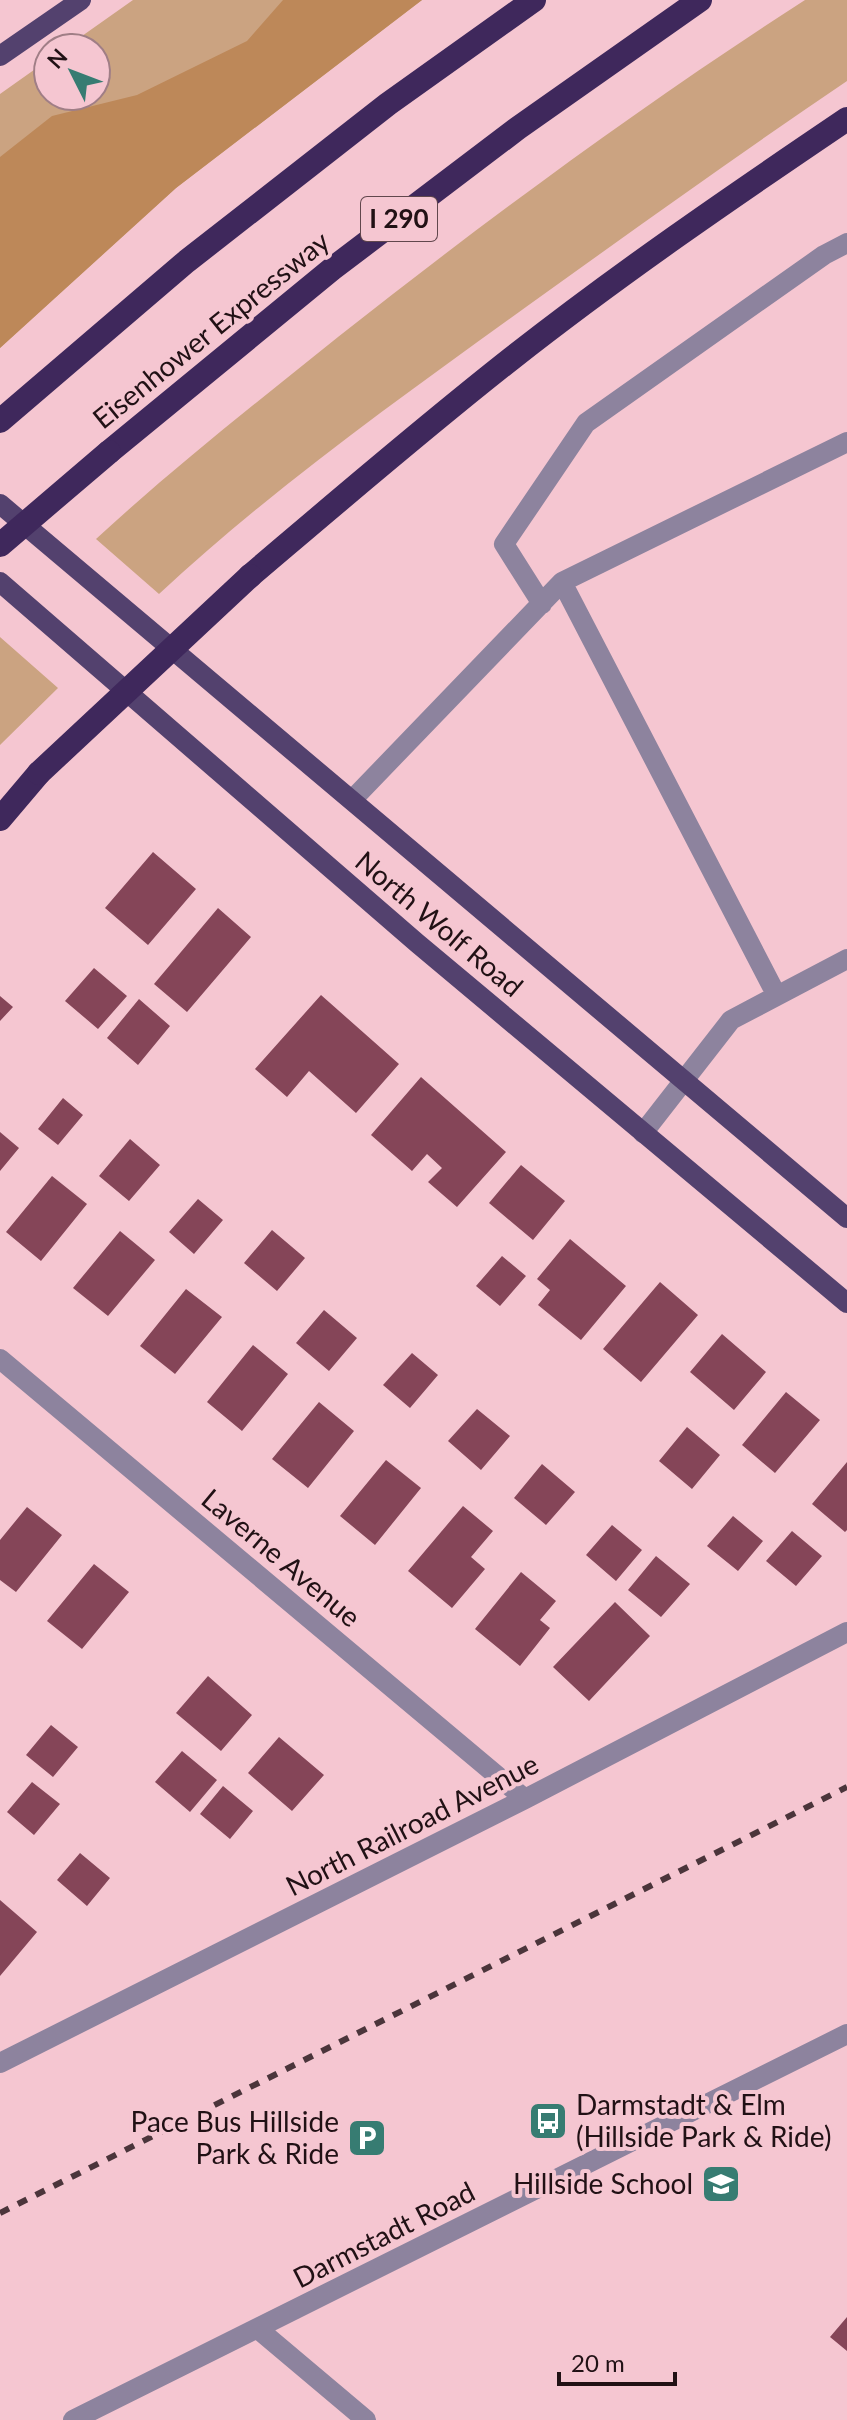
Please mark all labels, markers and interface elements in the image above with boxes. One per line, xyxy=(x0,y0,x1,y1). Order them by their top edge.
north arrow xyxy=(32,32,112,112)
text: N xyxy=(41,43,72,74)
road number: I 290 xyxy=(361,197,437,241)
street label: Eisenhower Expressway xyxy=(85,223,336,435)
street label: North Wolf Road xyxy=(349,843,530,1003)
street label: Laverne Avenue xyxy=(195,1481,368,1633)
street label: North Railroad Avenue xyxy=(280,1746,543,1902)
place label: Darmstadt & Elm (Hillside Park & Ride) xyxy=(576,2087,831,2153)
bus stop icon: Darmstadt & Elm (Hillside Park & Ride) xyxy=(527,2100,569,2142)
place label: Pace Bus Hillside Park & Ride xyxy=(131,2104,339,2170)
parking icon: Pace Bus Hillside Park & Ride xyxy=(346,2117,388,2159)
school or university icon: Hillside School xyxy=(700,2163,742,2205)
place label: Hillside School xyxy=(513,2166,693,2200)
street label: Darmstadt Road xyxy=(287,2174,480,2294)
scale bar xyxy=(559,2336,675,2386)
text: 20 m xyxy=(571,2348,625,2377)

